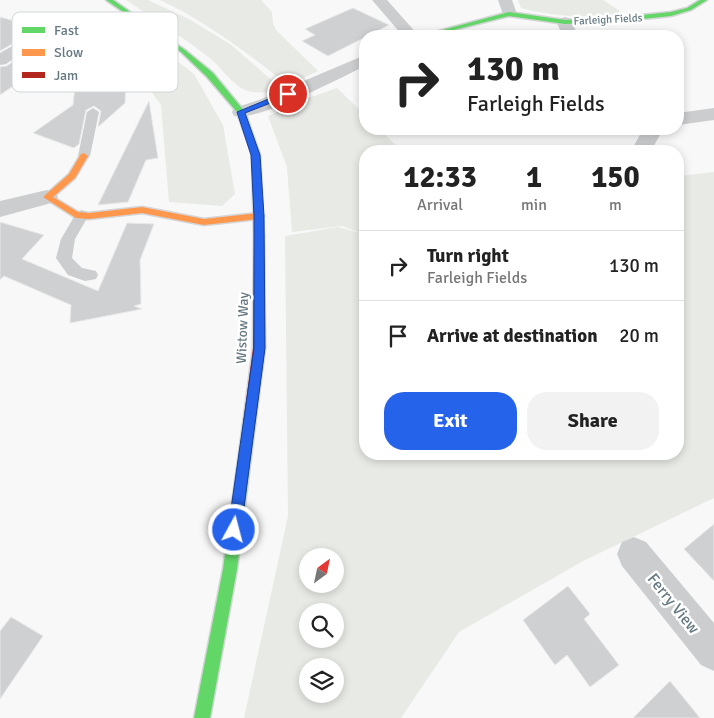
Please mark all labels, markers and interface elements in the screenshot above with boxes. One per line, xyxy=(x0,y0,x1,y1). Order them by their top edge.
street label: Farleigh Fields xyxy=(573,11,643,28)
legend xyxy=(12,12,178,92)
text: Fast xyxy=(54,22,79,39)
text: Slow xyxy=(54,44,83,61)
text: 130 m xyxy=(467,47,560,90)
icon: right xyxy=(384,50,449,115)
text: Jam xyxy=(54,67,78,84)
pin xyxy=(267,73,309,115)
icon: arrive xyxy=(274,80,302,108)
text: Farleigh Fields xyxy=(467,90,605,117)
text: 12:33 xyxy=(403,159,477,196)
text: 1 xyxy=(526,159,542,196)
text: 150 xyxy=(591,159,640,196)
text: Arrival xyxy=(417,195,463,215)
text: min xyxy=(521,195,547,215)
text: m xyxy=(609,195,622,215)
text: Turn right xyxy=(427,244,509,268)
icon: right xyxy=(384,252,412,280)
text: 130 m xyxy=(609,254,659,278)
text: Farleigh Fields xyxy=(427,268,527,288)
street label: Wistow Way xyxy=(233,291,252,364)
icon: arrive xyxy=(384,322,412,350)
text: Arrive at destination xyxy=(427,324,598,348)
text: 20 m xyxy=(619,324,659,348)
button: Exit xyxy=(384,392,517,450)
button: Share xyxy=(527,392,659,450)
position arrow xyxy=(207,503,259,555)
north arrow xyxy=(299,548,344,592)
map controls xyxy=(299,548,344,703)
street label: Ferry View xyxy=(643,569,704,638)
button: search xyxy=(299,603,344,648)
button: layers xyxy=(299,658,344,703)

